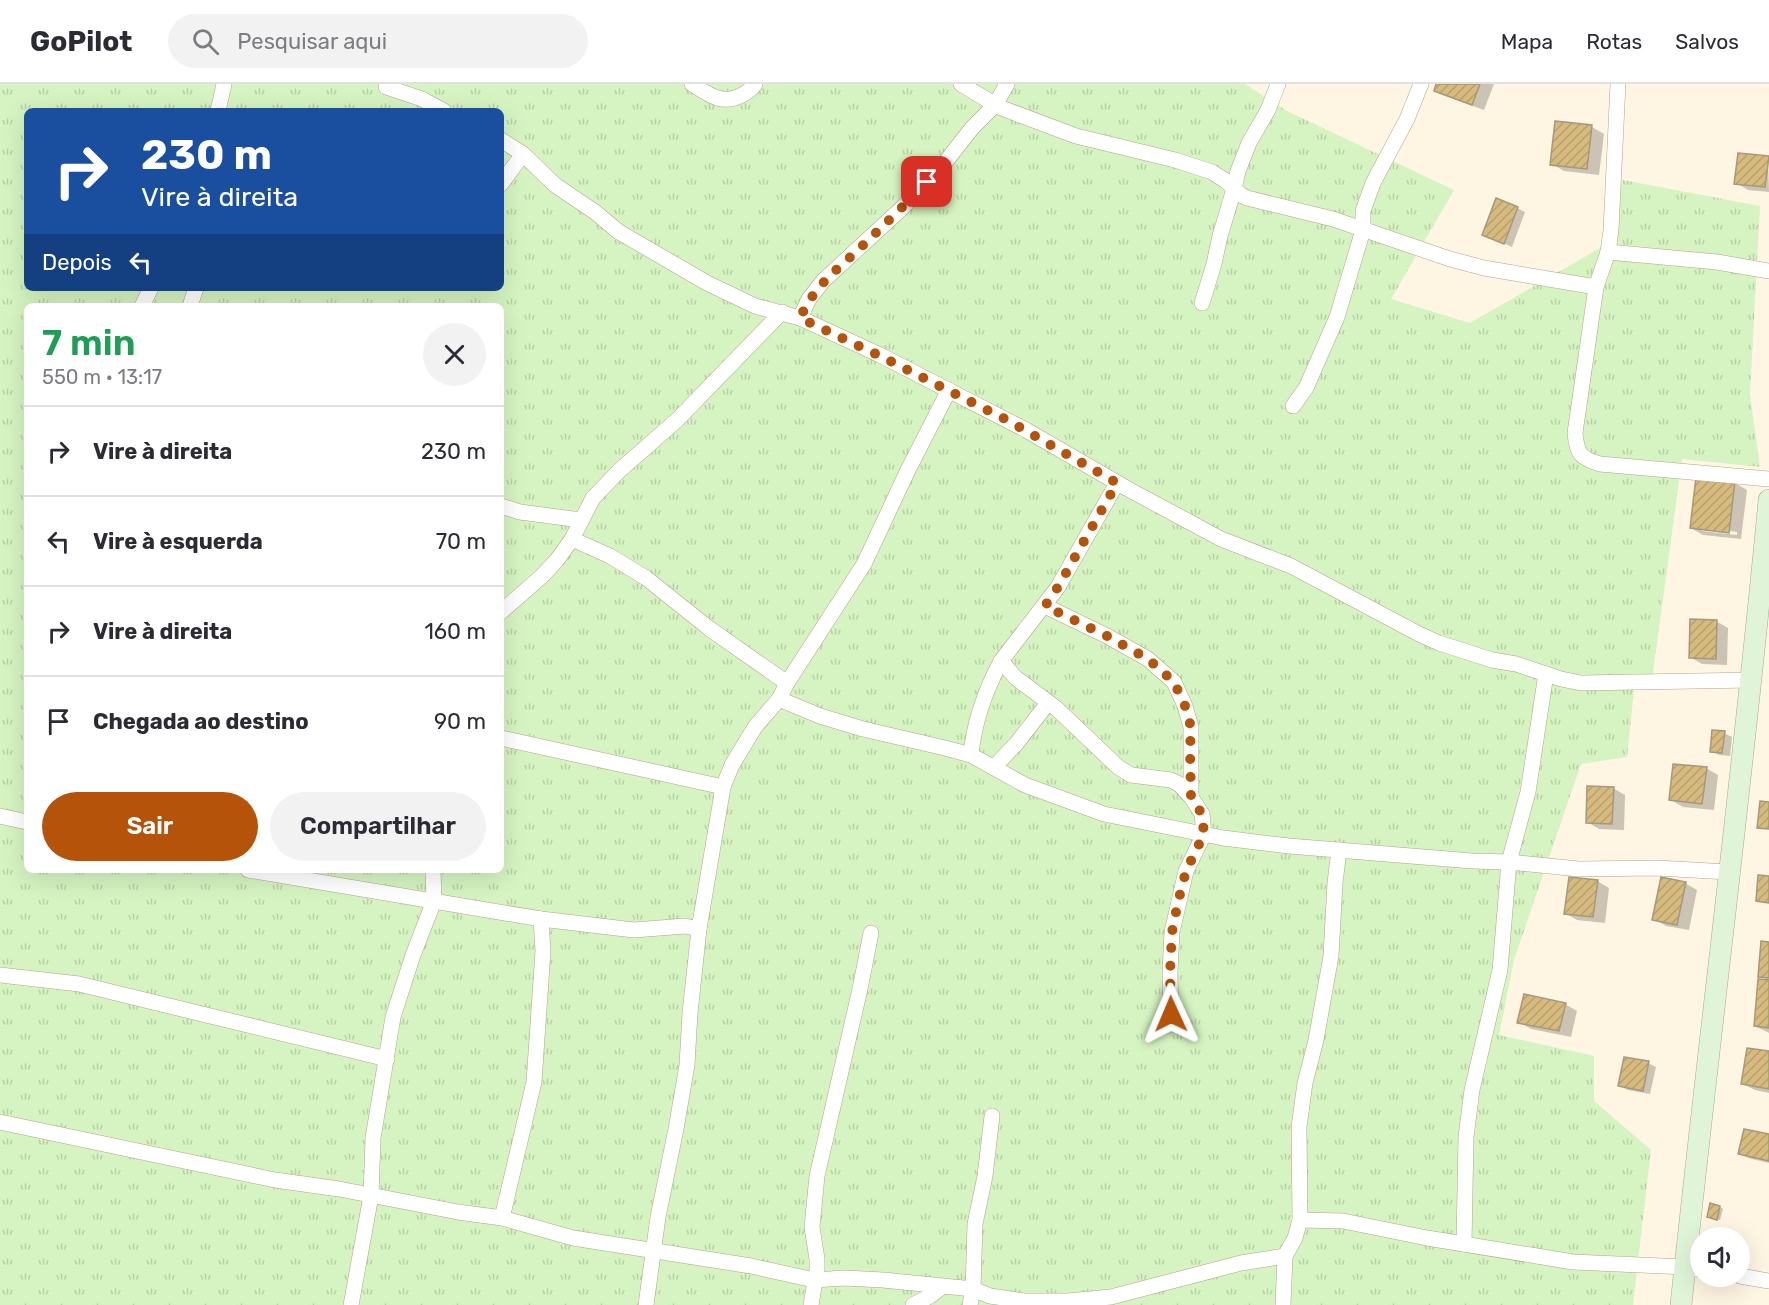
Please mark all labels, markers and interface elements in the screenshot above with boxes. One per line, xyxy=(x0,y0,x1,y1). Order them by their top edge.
search box xyxy=(168,14,588,68)
text: GoPilot xyxy=(30,25,132,58)
icon: search xyxy=(189,25,222,58)
text: Pesquisar aqui xyxy=(237,28,387,55)
text: Mapa xyxy=(1501,29,1553,54)
text: Rotas xyxy=(1586,29,1642,54)
text: Salvos xyxy=(1675,29,1739,54)
text: 230 m xyxy=(141,130,272,180)
icon: right xyxy=(42,132,120,210)
pin xyxy=(901,156,952,207)
icon: arrive xyxy=(910,165,943,198)
text: Vire à direita xyxy=(141,181,298,213)
icon: left xyxy=(124,246,157,279)
text: Depois xyxy=(42,249,112,276)
text: 7 min xyxy=(42,321,135,364)
button: close xyxy=(423,323,486,386)
text: 550 m · 13:17 xyxy=(42,365,162,389)
icon: right xyxy=(42,435,75,468)
text: Vire à direita xyxy=(93,438,232,465)
text: 230 m xyxy=(421,438,486,465)
icon: left xyxy=(42,525,75,558)
text: Vire à esquerda xyxy=(93,528,263,555)
text: 70 m xyxy=(436,528,486,555)
icon: right xyxy=(42,615,75,648)
text: Vire à direita xyxy=(93,618,232,645)
text: 160 m xyxy=(424,618,486,645)
icon: arrive xyxy=(42,705,75,738)
text: Chegada ao destino xyxy=(93,708,309,735)
text: 90 m xyxy=(434,708,486,735)
button: Sair xyxy=(42,792,258,861)
button: Compartilhar xyxy=(270,792,486,861)
position arrow xyxy=(1139,982,1203,1046)
map controls xyxy=(1690,1227,1750,1287)
button: sound xyxy=(1690,1227,1750,1287)

